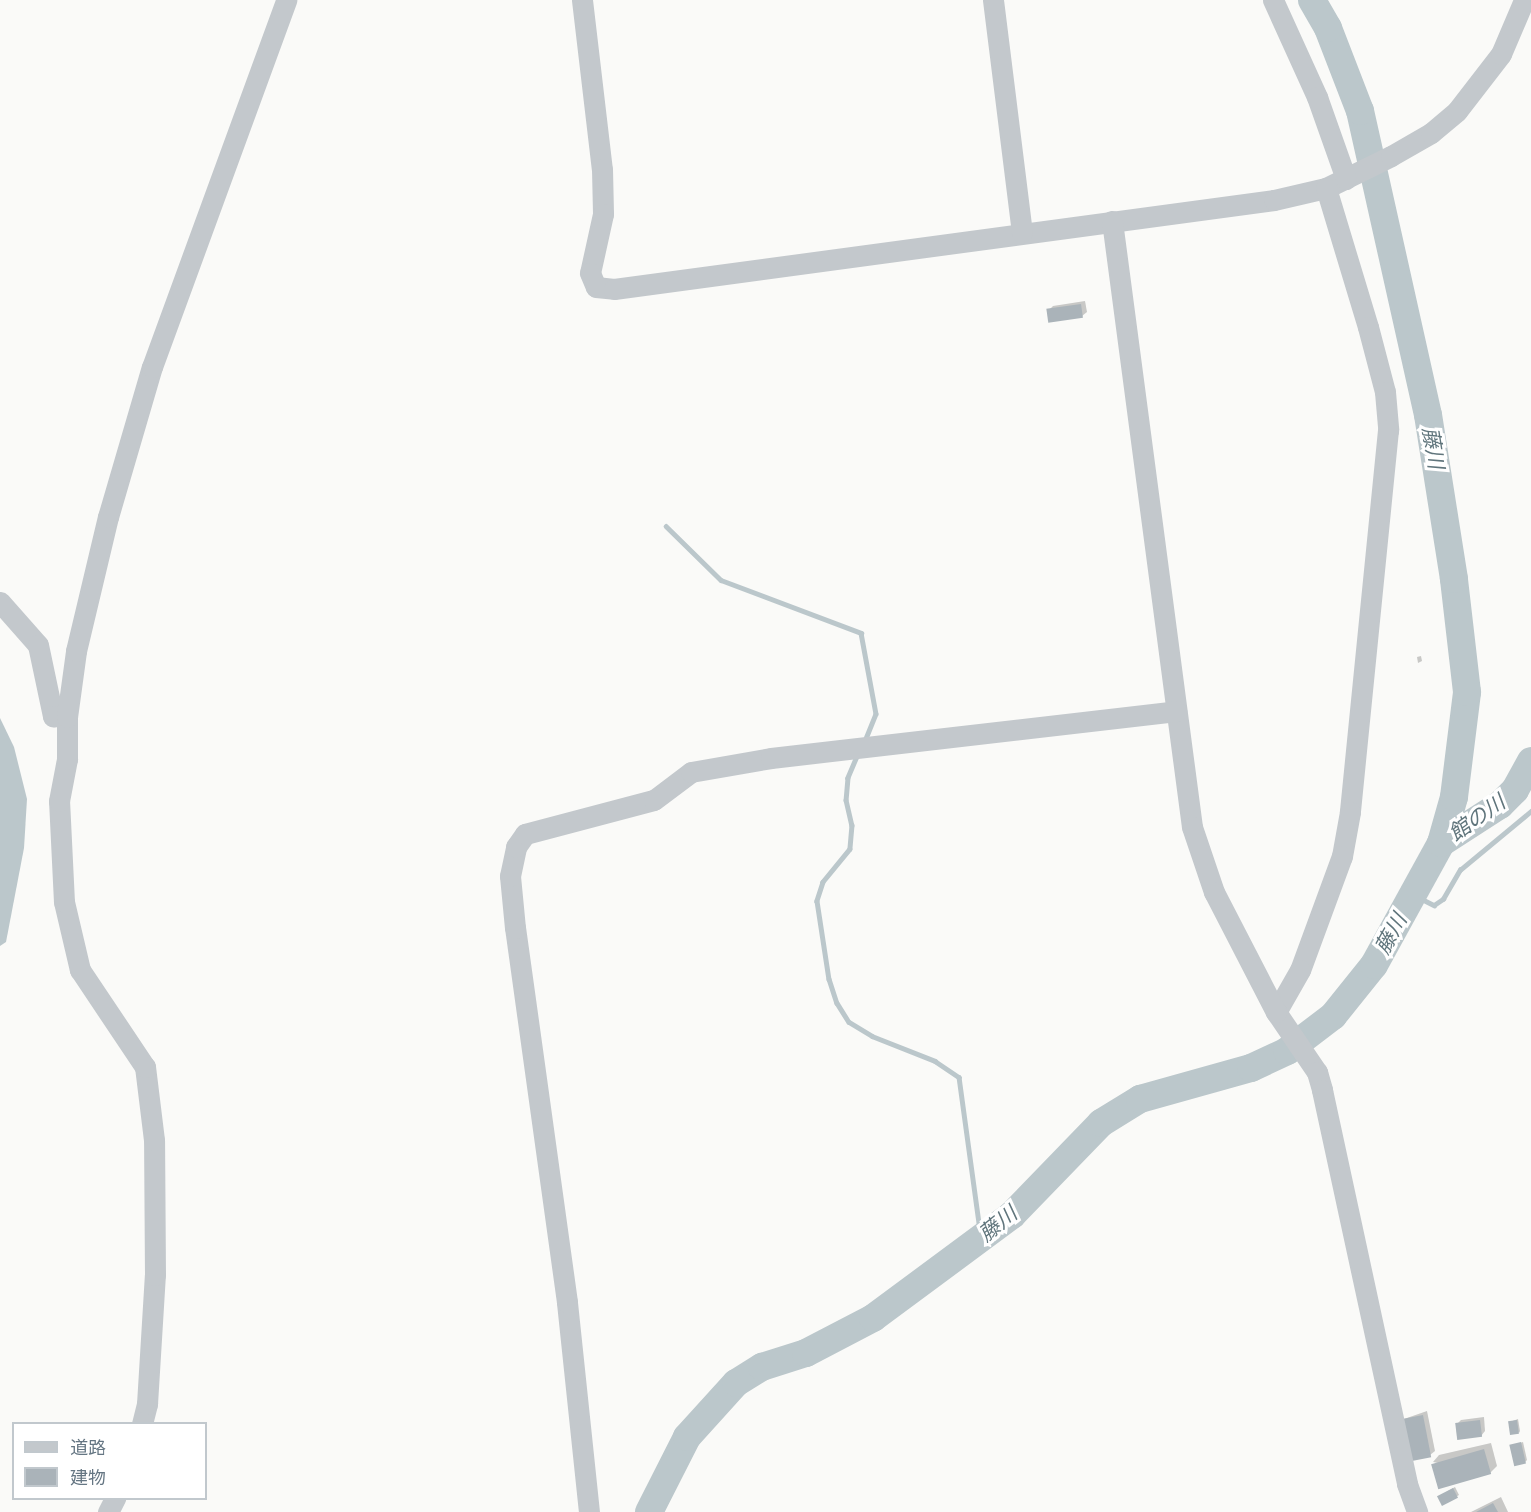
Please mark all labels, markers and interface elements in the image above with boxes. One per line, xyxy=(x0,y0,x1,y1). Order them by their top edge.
water label: 藤川 xyxy=(1417,425,1449,471)
water label: 館の川 xyxy=(1444,790,1510,846)
water label: 藤川 xyxy=(1370,910,1412,958)
water label: 藤川 xyxy=(974,1201,1022,1247)
legend xyxy=(12,1422,207,1500)
text: 道路 xyxy=(70,1436,106,1461)
text: 建物 xyxy=(70,1466,106,1491)

